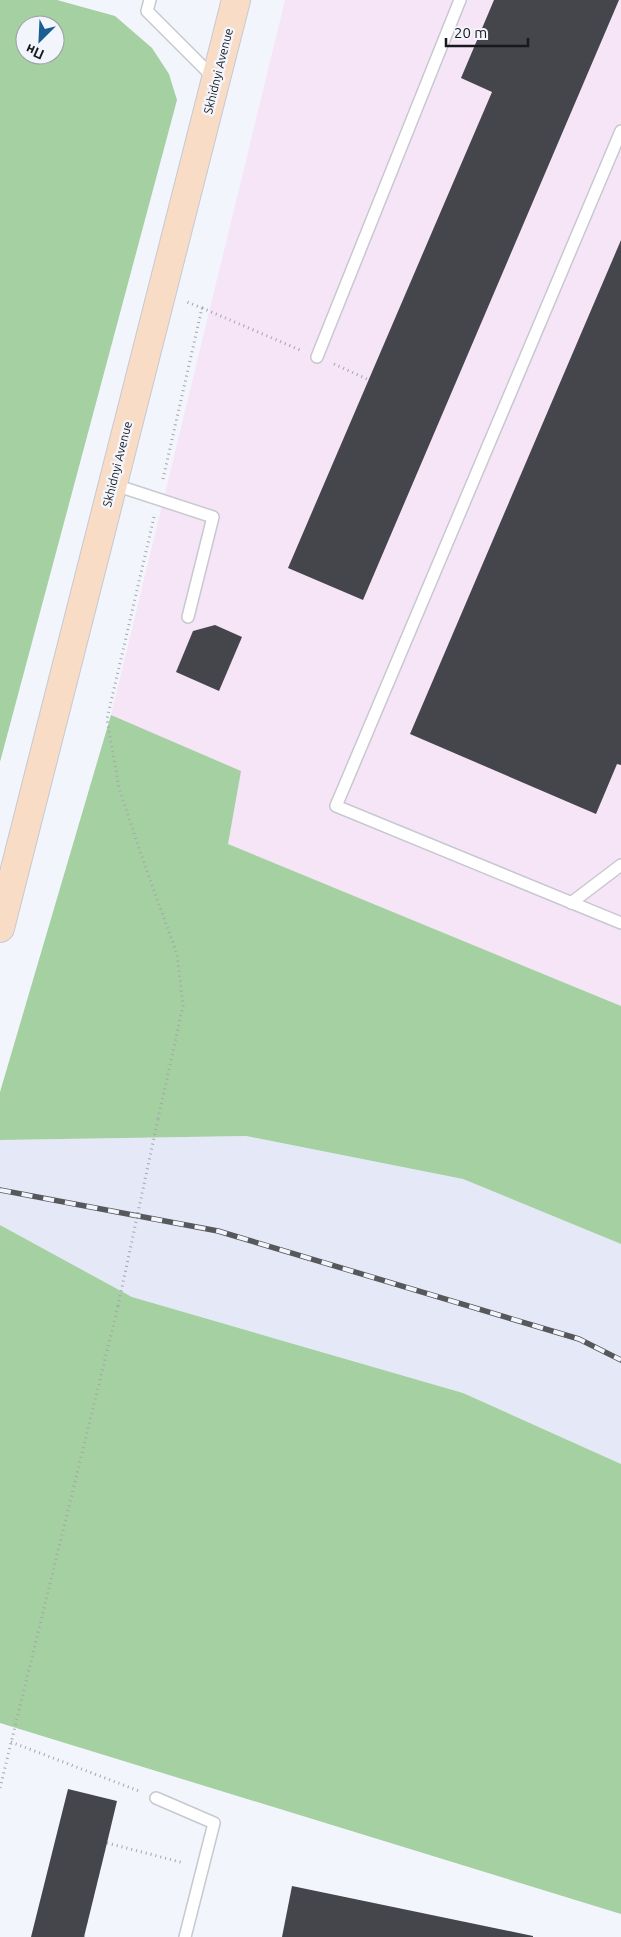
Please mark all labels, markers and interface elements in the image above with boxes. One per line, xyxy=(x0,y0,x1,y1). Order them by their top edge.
north arrow xyxy=(15,15,65,65)
scale bar xyxy=(446,15,528,47)
text: 20 m xyxy=(454,24,487,41)
street label: Skhidnyi Avenue xyxy=(201,27,235,115)
text: Пн xyxy=(23,41,46,63)
street label: Skhidnyi Avenue xyxy=(100,420,134,508)

